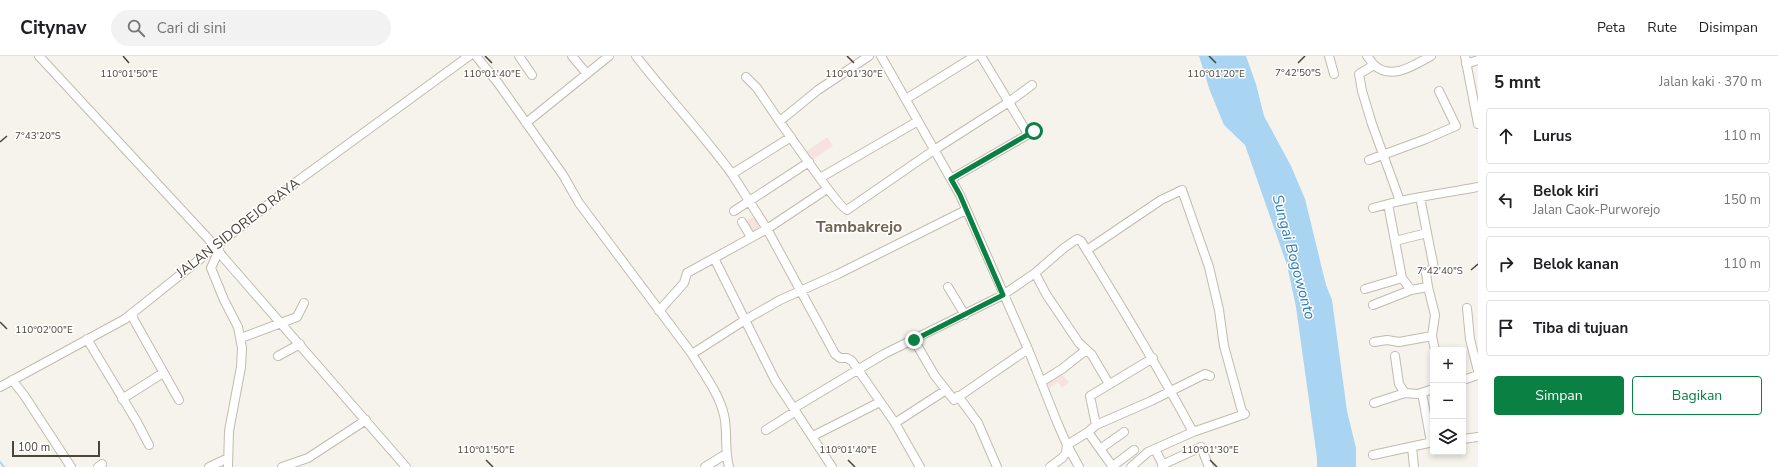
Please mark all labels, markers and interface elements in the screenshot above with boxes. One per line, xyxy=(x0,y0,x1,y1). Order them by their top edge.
search box xyxy=(111,10,391,46)
text: Citynav xyxy=(20,15,87,41)
icon: search xyxy=(125,17,147,39)
text: Cari di sini xyxy=(157,18,226,38)
text: Peta xyxy=(1597,18,1625,37)
text: Rute xyxy=(1647,18,1677,37)
text: Disimpan xyxy=(1699,18,1758,37)
text: 7°42'50"S xyxy=(1275,66,1321,80)
text: 110°01'50"E xyxy=(100,67,158,81)
text: 110°01'40"E xyxy=(463,67,521,81)
text: 110°01'30"E xyxy=(825,67,883,81)
text: 110°01'20"E xyxy=(1187,67,1245,81)
text: 5 mnt xyxy=(1494,71,1540,94)
text: Jalan kaki · 370 m xyxy=(1659,73,1762,91)
route start xyxy=(1025,122,1043,140)
icon: ahead xyxy=(1495,125,1517,147)
text: Lurus xyxy=(1533,126,1572,146)
text: 110 m xyxy=(1723,127,1761,145)
text: 7°43'20"S xyxy=(15,129,61,143)
street label: JALAN SIDOREJO RAYA xyxy=(171,174,304,283)
text: Belok kiri xyxy=(1533,181,1598,201)
icon: left xyxy=(1495,189,1517,211)
text: 150 m xyxy=(1723,191,1761,209)
water label: Sungai Bogowonto xyxy=(1268,192,1320,322)
text: Jalan Caok-Purworejo xyxy=(1533,201,1660,219)
district label: Tambakrejo xyxy=(816,216,902,238)
icon: right xyxy=(1495,253,1517,275)
text: Belok kanan xyxy=(1533,254,1619,274)
text: 110 m xyxy=(1723,255,1761,273)
text: 7°42'40"S xyxy=(1417,264,1463,278)
icon: arrive xyxy=(1495,317,1517,339)
text: Tiba di tujuan xyxy=(1533,318,1628,338)
text: 110°02'00"E xyxy=(15,323,73,337)
route end xyxy=(905,331,923,349)
map controls xyxy=(1430,347,1466,455)
button: + xyxy=(1430,347,1466,383)
button: Simpan xyxy=(1494,376,1624,415)
button: Bagikan xyxy=(1632,376,1762,415)
button: − xyxy=(1430,383,1466,419)
button: layers xyxy=(1430,419,1466,455)
scale bar xyxy=(12,439,100,458)
text: 100 m xyxy=(18,440,50,455)
text: 110°01'50"E xyxy=(457,443,515,457)
text: 110°01'40"E xyxy=(819,443,877,457)
text: 110°01'30"E xyxy=(1181,443,1239,457)

